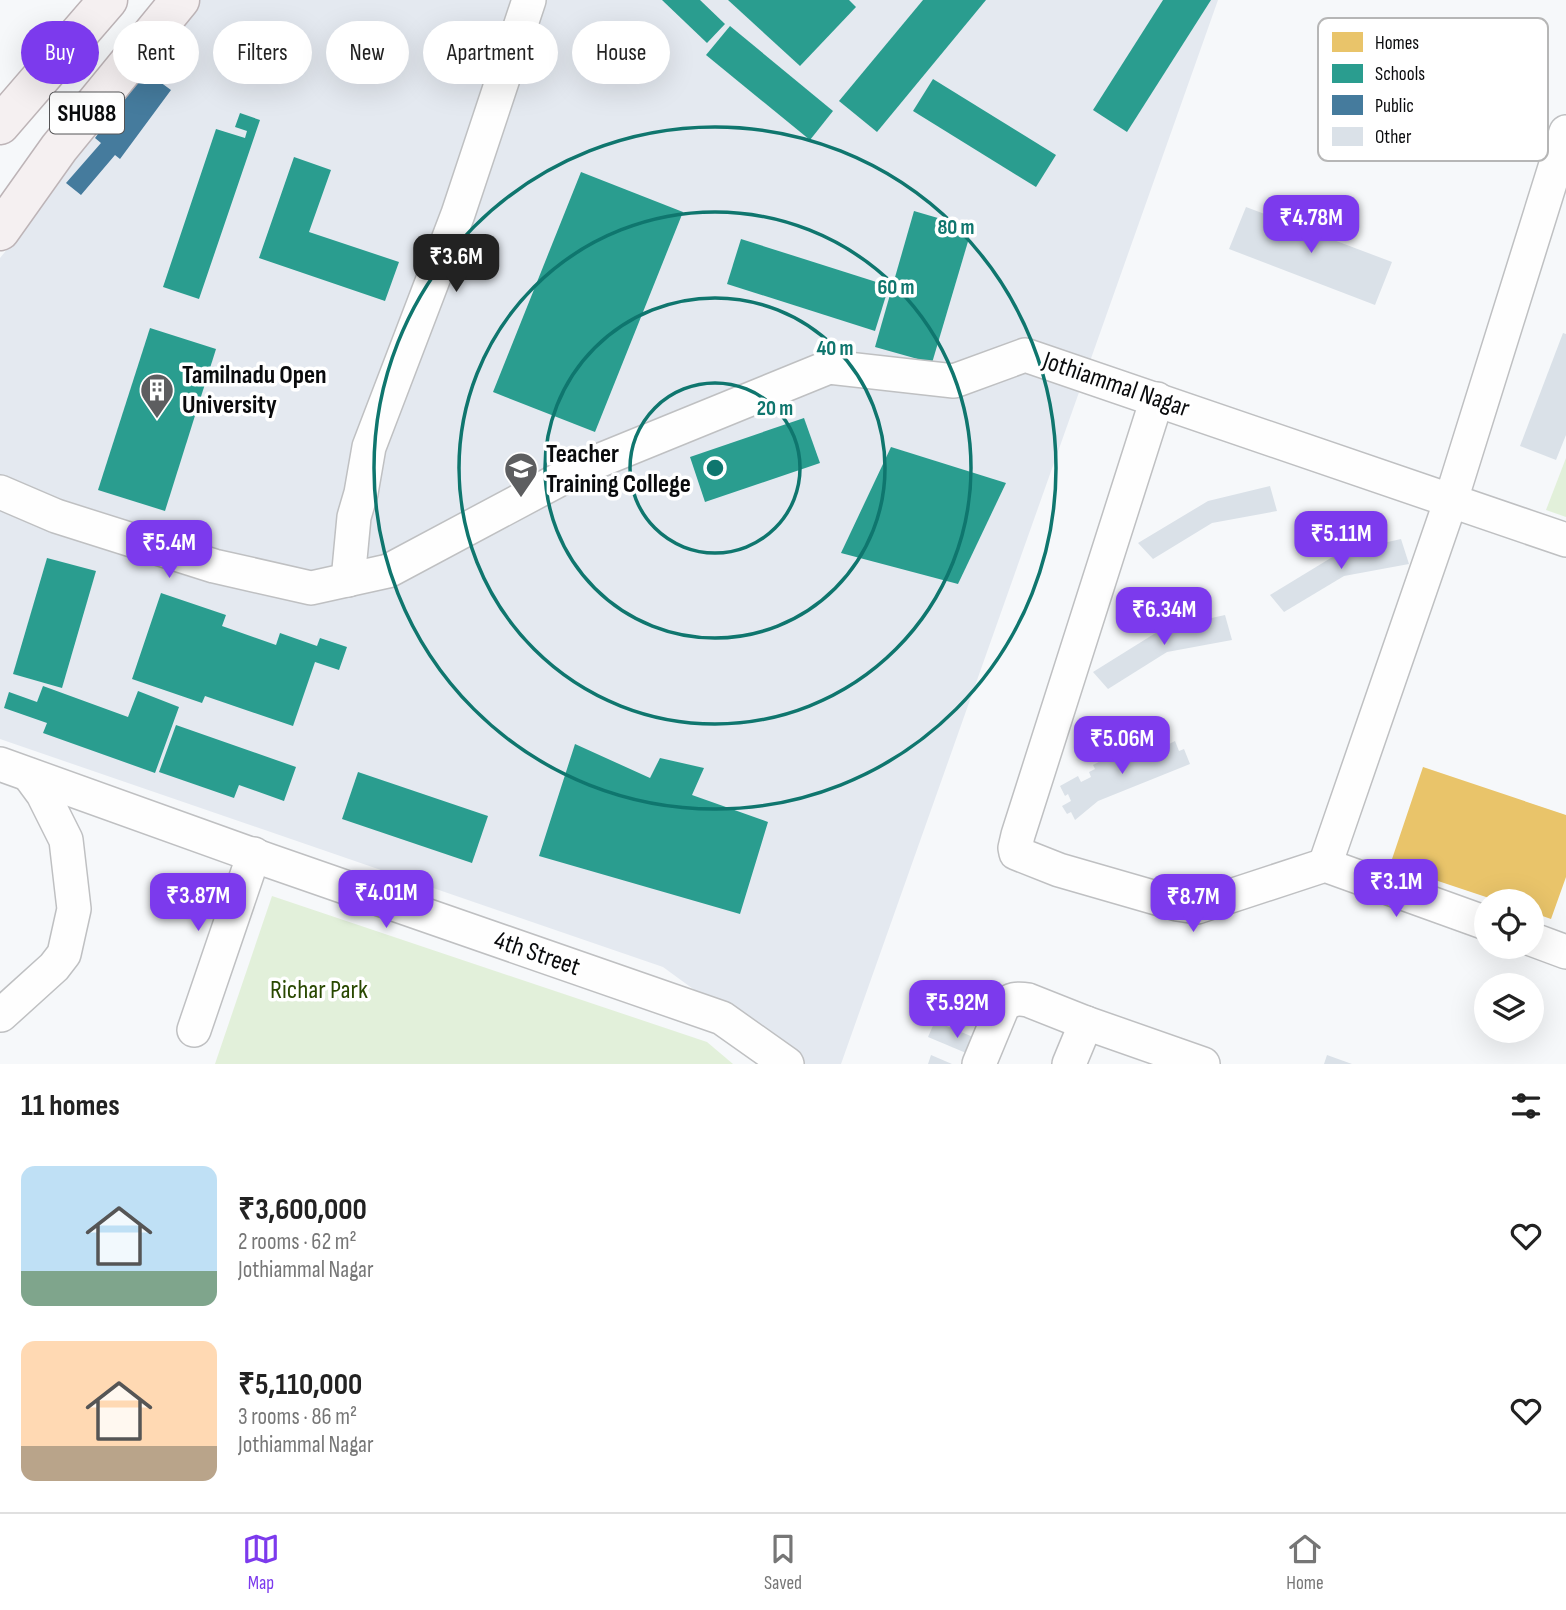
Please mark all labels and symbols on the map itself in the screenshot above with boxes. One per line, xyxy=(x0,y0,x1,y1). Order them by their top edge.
legend xyxy=(1318,18,1548,161)
text: Homes xyxy=(1375,32,1419,55)
text: Schools xyxy=(1375,63,1425,86)
road number: SHU88 xyxy=(50,92,124,134)
text: Public xyxy=(1375,95,1414,118)
text: Other xyxy=(1375,126,1412,149)
pin: ₹4.78M xyxy=(1254,196,1368,255)
text: 80 m xyxy=(937,215,975,240)
pin: ₹3.6M xyxy=(407,234,505,294)
text: 60 m xyxy=(877,275,915,300)
text: 40 m xyxy=(817,336,853,361)
street label: Jothiammal Nagar xyxy=(1038,345,1194,425)
place label: Tamilnadu Open University xyxy=(182,360,327,421)
building icon: Tamilnadu Open University xyxy=(138,371,176,420)
text: 20 m xyxy=(757,396,793,421)
place label: Teacher Training College xyxy=(546,439,691,500)
school or university icon: Teacher Training College xyxy=(502,450,540,499)
centre of rings xyxy=(703,456,727,480)
pin: ₹5.11M xyxy=(1284,512,1398,571)
pin: ₹5.4M xyxy=(120,520,218,580)
pin: ₹6.34M xyxy=(1107,588,1221,647)
pin: ₹5.06M xyxy=(1065,716,1179,776)
pin: ₹3.1M xyxy=(1347,860,1445,919)
pin: ₹4.01M xyxy=(329,870,443,930)
pin: ₹3.87M xyxy=(141,874,255,933)
pin: ₹8.7M xyxy=(1144,874,1242,934)
street label: 4th Street xyxy=(490,925,584,983)
park label: Richar Park xyxy=(270,975,368,1006)
pin: ₹5.92M xyxy=(900,981,1014,1040)

